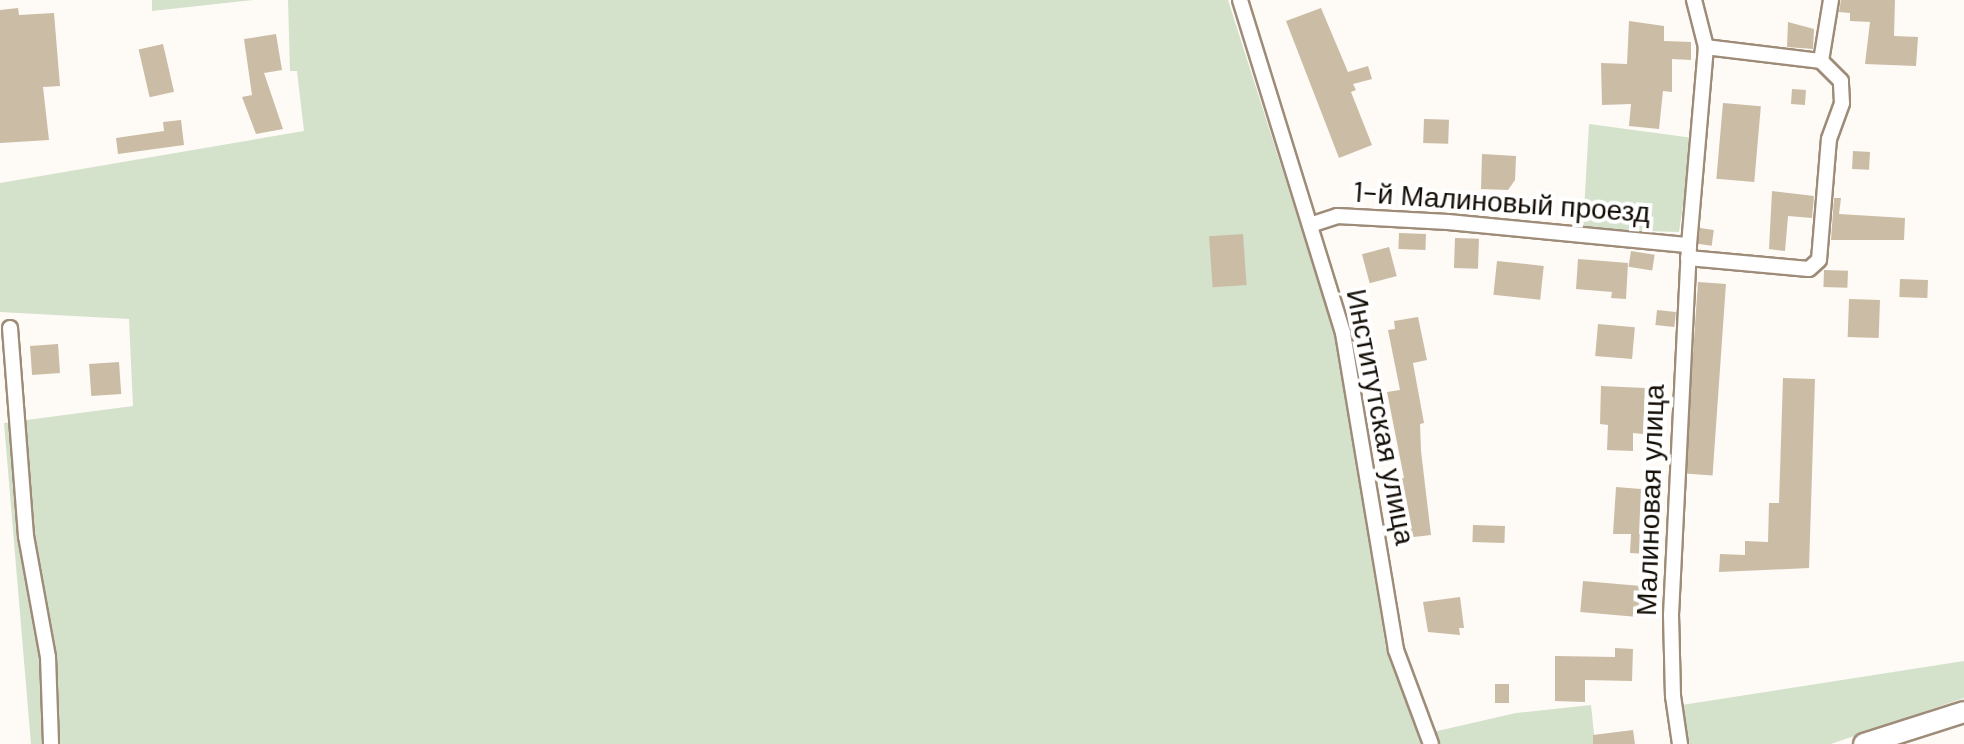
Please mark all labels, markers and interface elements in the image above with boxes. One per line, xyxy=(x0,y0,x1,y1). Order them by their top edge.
street label: 1-й Малиновый проезд xyxy=(1353,176,1651,230)
street label: Институтская улица xyxy=(1339,286,1421,548)
street label: Малиновая улица xyxy=(1630,384,1672,616)

